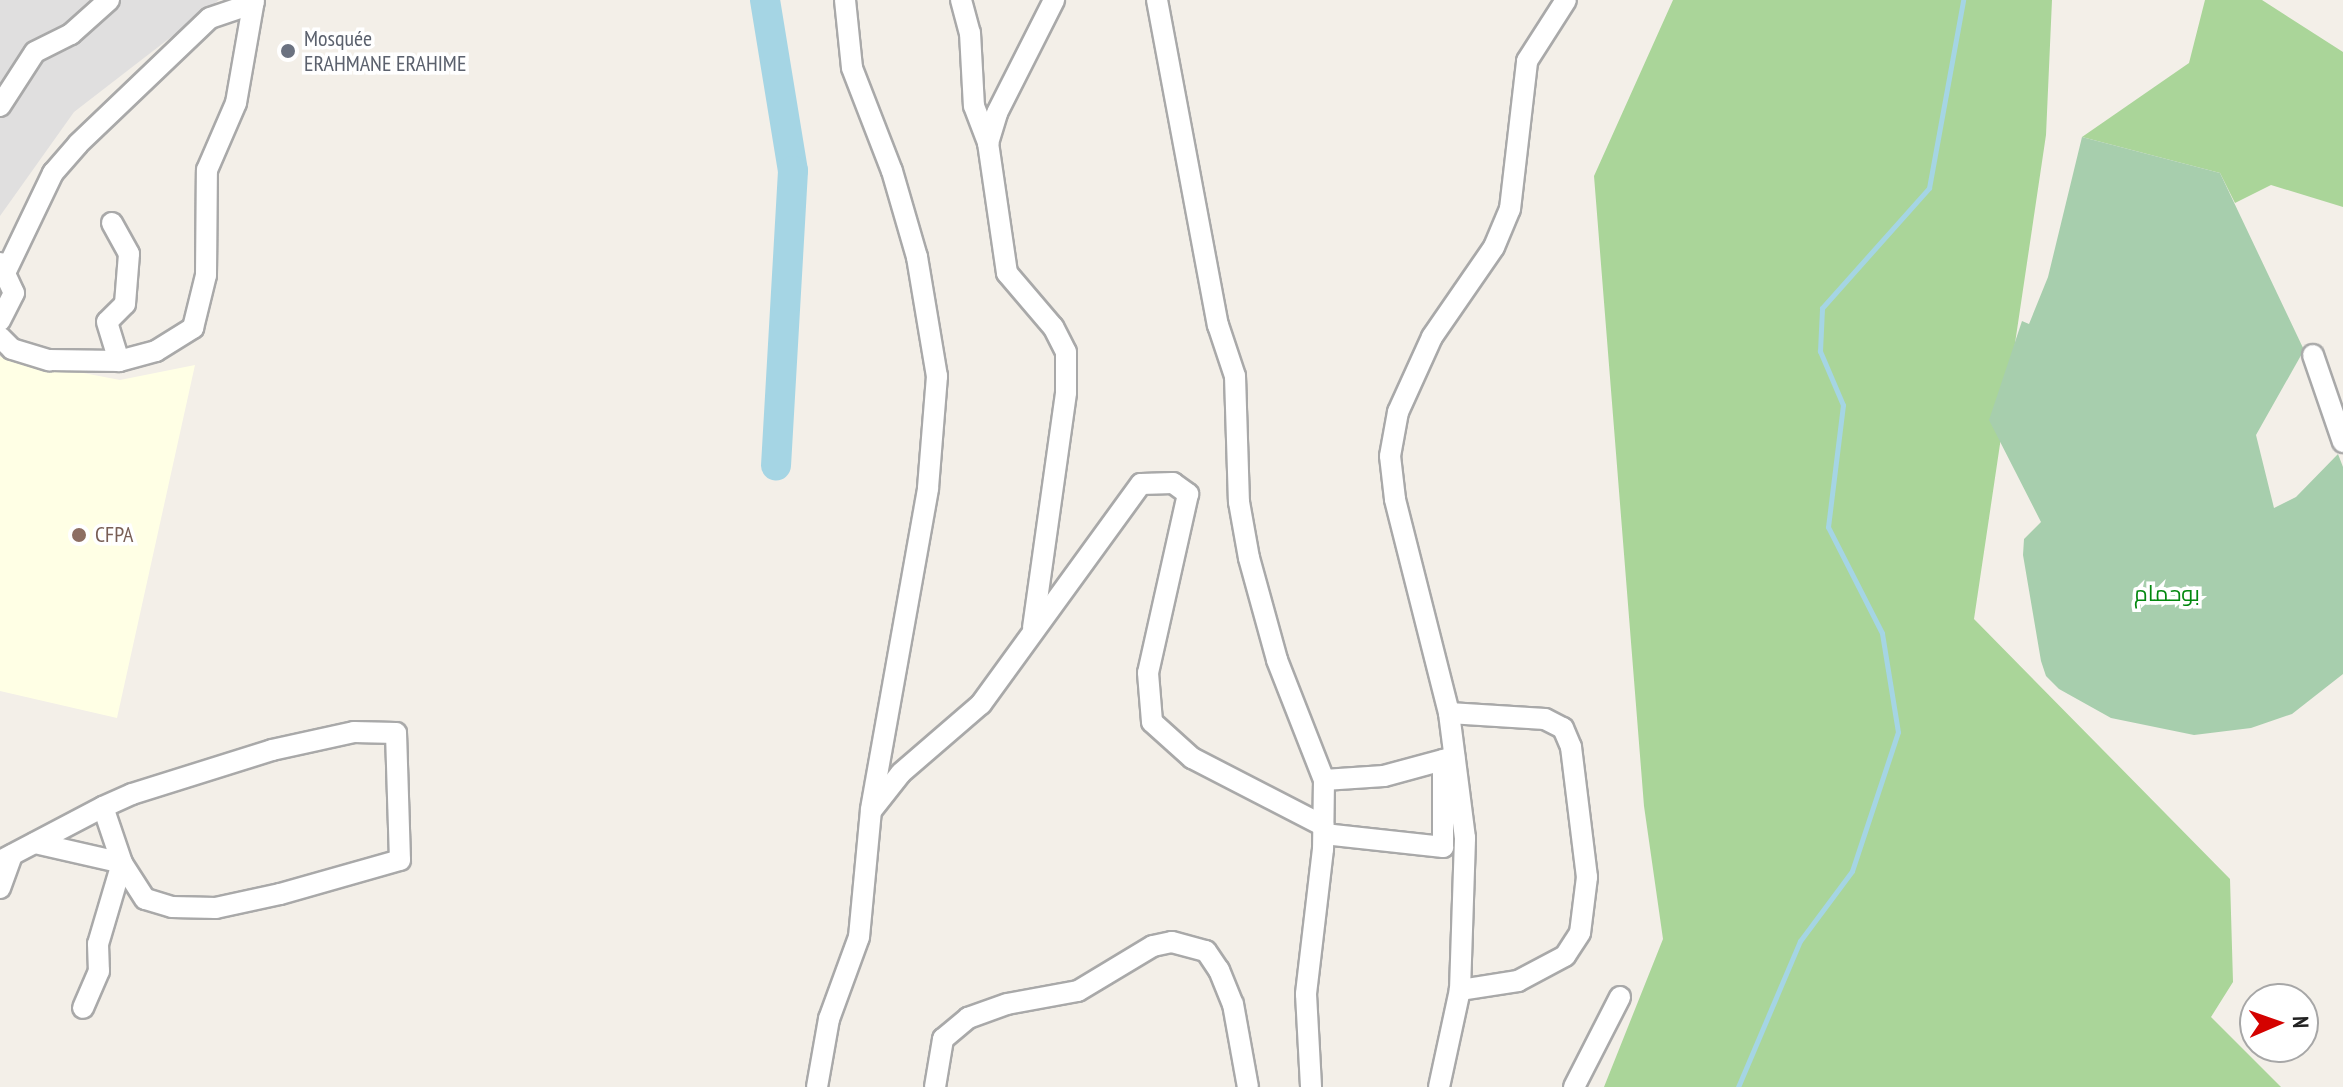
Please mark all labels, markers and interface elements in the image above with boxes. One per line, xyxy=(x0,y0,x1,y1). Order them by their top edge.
place label: Mosquée ERAHMANE ERAHIME xyxy=(304,25,466,76)
marker: Mosquée ERAHMANE ERAHIME xyxy=(279,42,297,60)
place label: CFPA xyxy=(95,522,133,548)
marker: CFPA xyxy=(70,526,88,544)
park label: بوحمام xyxy=(2134,581,2200,607)
north arrow xyxy=(2239,983,2319,1063)
text: N xyxy=(2287,1016,2315,1029)

